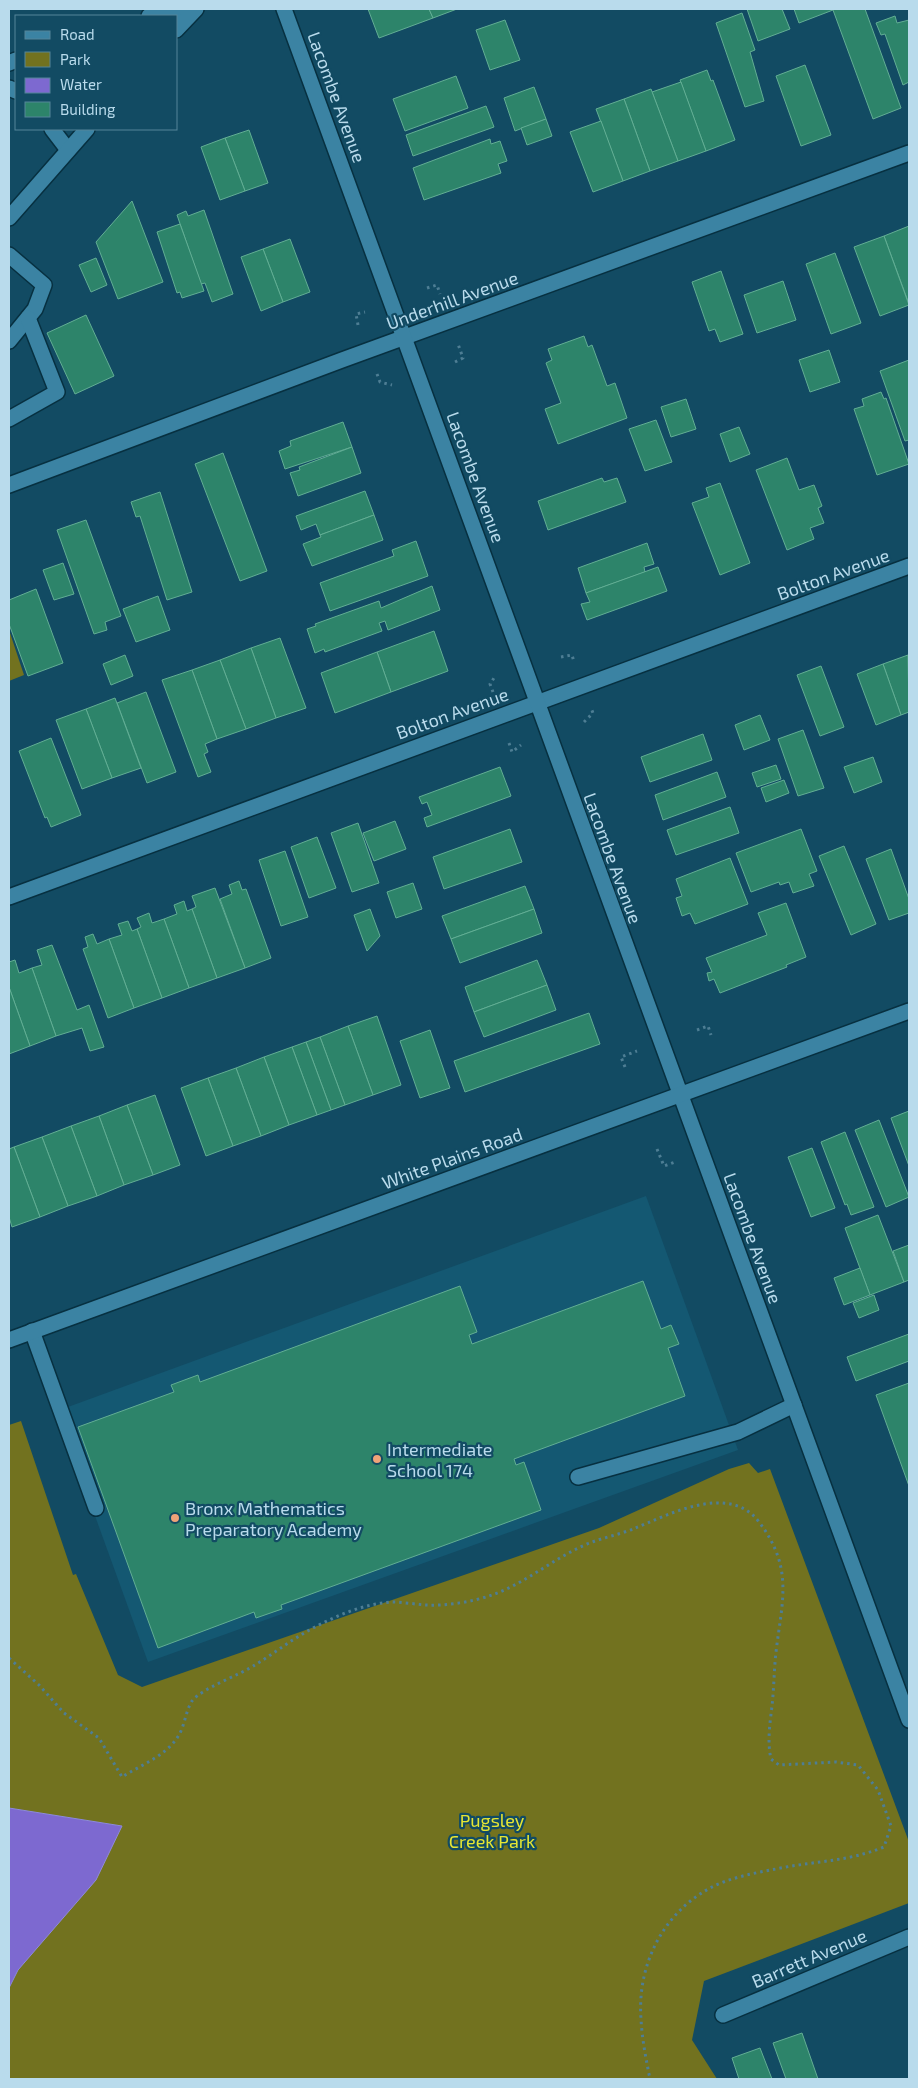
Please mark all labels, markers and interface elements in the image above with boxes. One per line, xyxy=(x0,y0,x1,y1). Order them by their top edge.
legend xyxy=(15,15,178,130)
text: Road xyxy=(60,25,95,43)
street label: Lacombe Avenue xyxy=(303,29,371,165)
text: Park xyxy=(60,50,91,68)
text: Water xyxy=(60,75,102,93)
text: Building xyxy=(60,100,116,118)
street label: Underhill Avenue xyxy=(383,266,521,334)
street label: Lacombe Avenue xyxy=(442,409,510,545)
street label: Bolton Avenue xyxy=(774,543,892,605)
street label: Bolton Avenue xyxy=(393,682,511,744)
street label: Lacombe Avenue xyxy=(579,790,647,926)
street label: White Plains Road xyxy=(379,1122,525,1194)
street label: Lacombe Avenue xyxy=(719,1170,787,1306)
place label: Intermediate School 174 xyxy=(387,1438,493,1481)
marker: Intermediate School 174 xyxy=(371,1453,383,1465)
place label: Bronx Mathematics Preparatory Academy xyxy=(185,1497,362,1540)
marker: Bronx Mathematics Preparatory Academy xyxy=(169,1512,181,1524)
park label: Pugsley Creek Park xyxy=(449,1809,535,1852)
street label: Barrett Avenue xyxy=(748,1924,870,1992)

